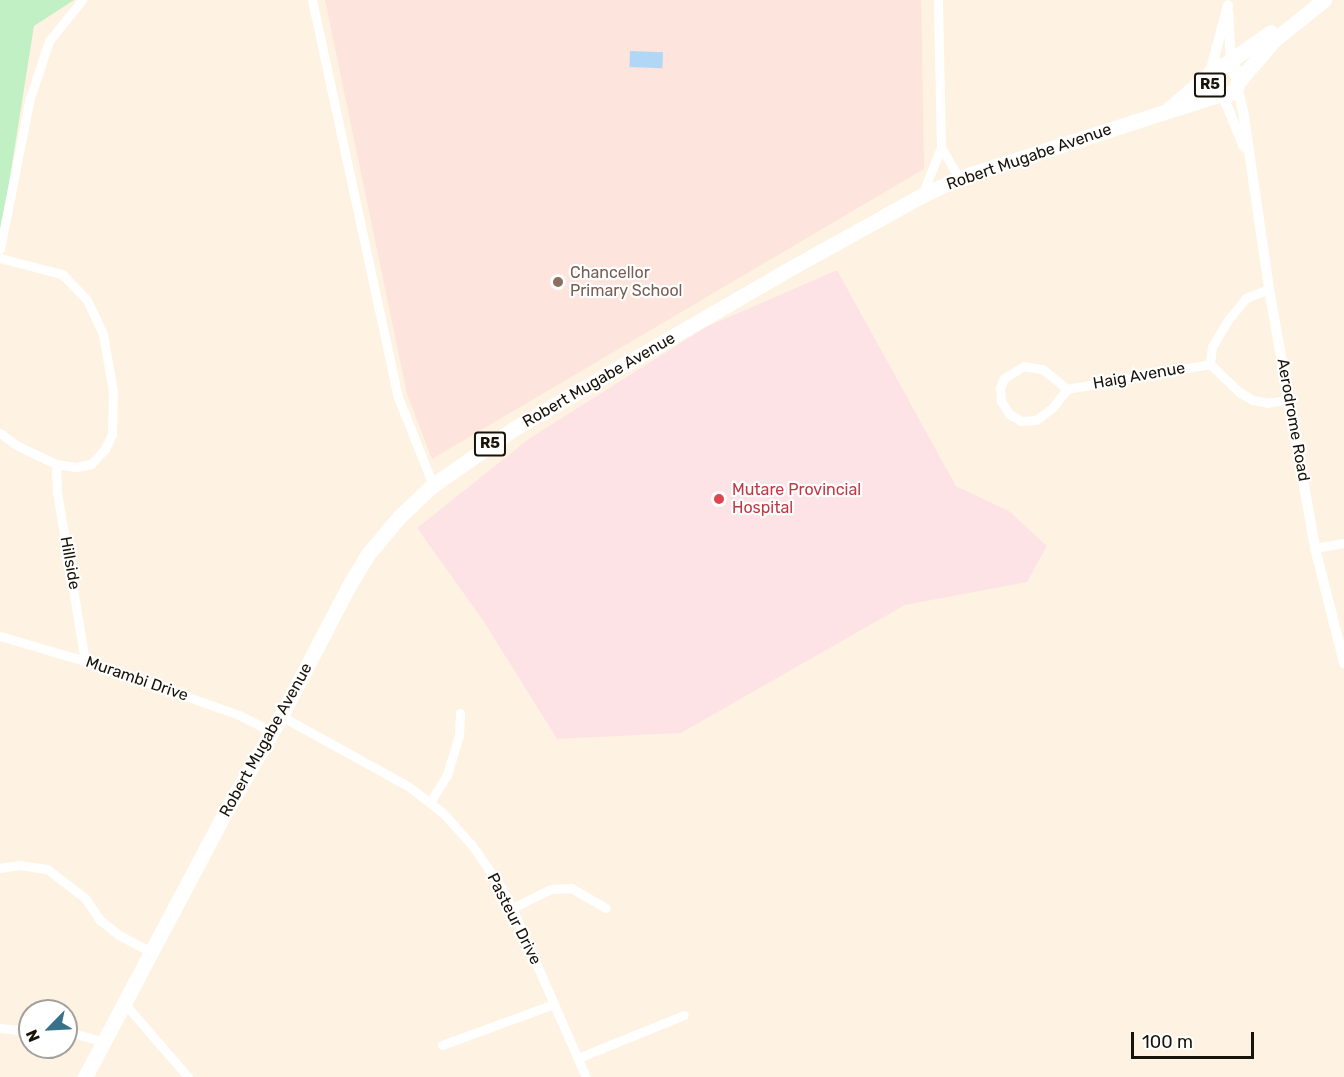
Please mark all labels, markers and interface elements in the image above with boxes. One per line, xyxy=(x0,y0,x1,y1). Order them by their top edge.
road number: R5 xyxy=(1194,73,1226,97)
street label: Robert Mugabe Avenue xyxy=(944,120,1114,194)
place label: Chancellor Primary School xyxy=(570,263,683,301)
marker: Chancellor Primary School xyxy=(551,275,565,289)
street label: Robert Mugabe Avenue xyxy=(519,328,679,432)
street label: Aerodrome Road xyxy=(1273,357,1313,483)
street label: Haig Avenue xyxy=(1091,358,1187,394)
road number: R5 xyxy=(474,432,506,456)
place label: Mutare Provincial Hospital xyxy=(732,480,861,518)
marker: Mutare Provincial Hospital xyxy=(710,490,728,508)
street label: Hillside xyxy=(56,535,84,591)
street label: Murambi Drive xyxy=(83,652,191,706)
street label: Robert Mugabe Avenue xyxy=(216,659,316,821)
street label: Pasteur Drive xyxy=(483,870,545,968)
north arrow xyxy=(18,999,78,1059)
scale bar xyxy=(1134,1020,1257,1058)
text: N xyxy=(22,1027,44,1045)
text: 100 m xyxy=(1142,1031,1193,1053)

